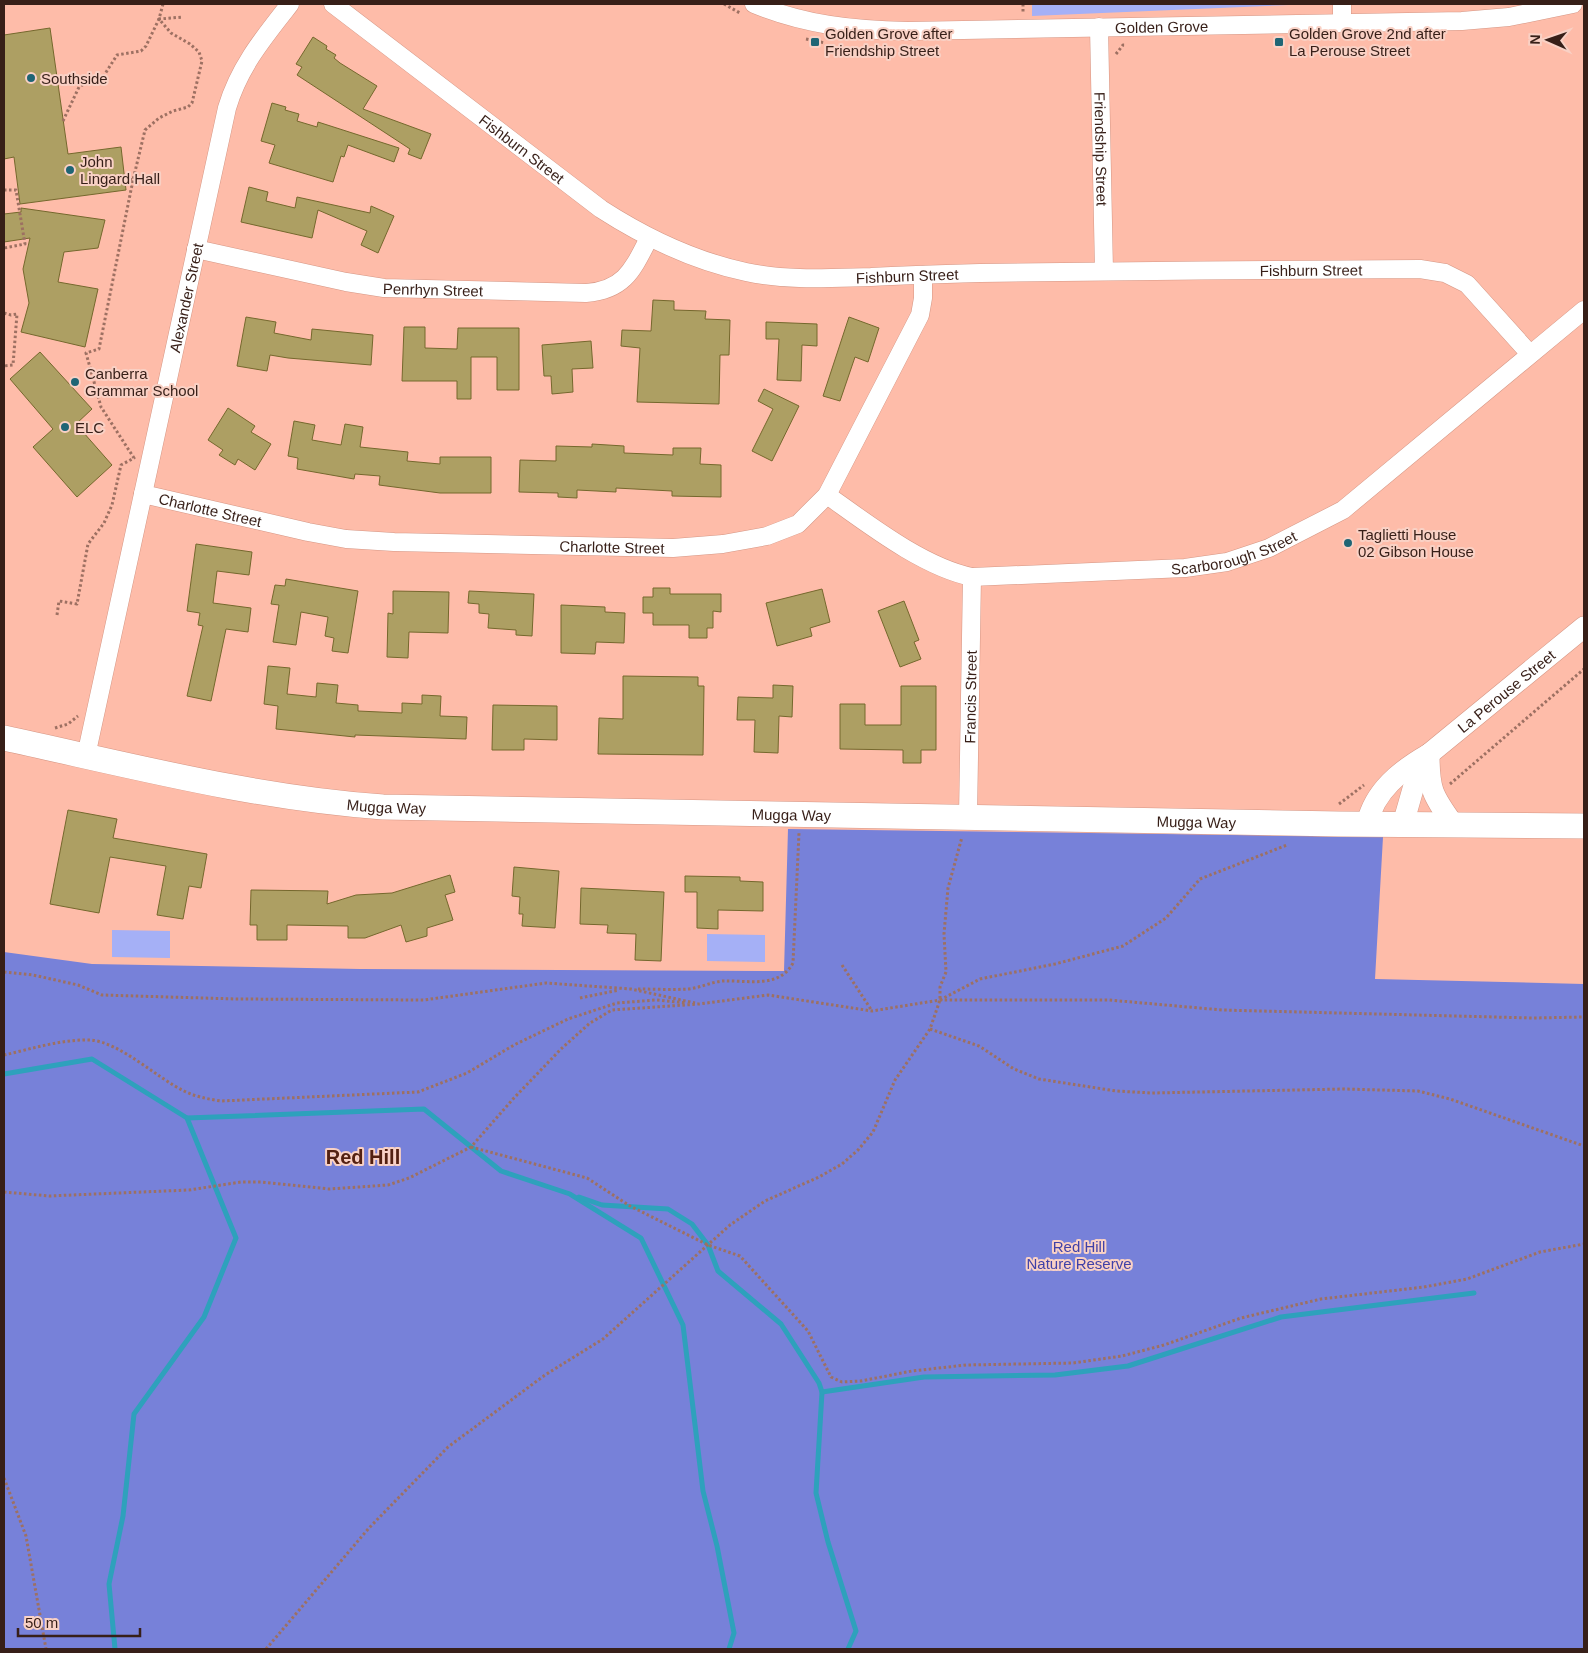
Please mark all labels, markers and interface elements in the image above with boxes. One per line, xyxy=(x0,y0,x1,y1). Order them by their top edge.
north arrow xyxy=(1523,15,1573,65)
street label: Golden Grove xyxy=(1115,17,1208,36)
place label: Golden Grove after Friendship Street xyxy=(825,25,953,59)
place label: Golden Grove 2nd after La Perouse Street xyxy=(1289,25,1446,59)
text: N xyxy=(1527,34,1543,45)
marker: Golden Grove after Friendship Street xyxy=(809,36,821,48)
marker: Golden Grove 2nd after La Perouse Street xyxy=(1273,36,1285,48)
place label: Southside xyxy=(41,70,108,87)
marker: Southside xyxy=(25,72,37,84)
street label: Friendship Street xyxy=(1092,92,1111,207)
street label: Fishburn Street xyxy=(476,111,569,187)
place label: John Lingard Hall xyxy=(80,153,160,187)
marker: John Lingard Hall xyxy=(64,164,76,176)
street label: Alexander Street xyxy=(166,240,206,354)
street label: Fishburn Street xyxy=(1260,261,1363,279)
street label: Fishburn Street xyxy=(856,265,960,286)
street label: Penrhyn Street xyxy=(383,279,484,299)
place label: Canberra Grammar School xyxy=(85,365,198,399)
marker: Canberra Grammar School xyxy=(69,376,81,388)
place label: ELC xyxy=(75,419,104,436)
marker: ELC xyxy=(59,421,71,433)
street label: Charlotte Street xyxy=(157,489,264,530)
place label: Taglietti House 02 Gibson House xyxy=(1358,526,1474,560)
street label: Scarborough Street xyxy=(1171,527,1300,577)
street label: Charlotte Street xyxy=(559,537,665,556)
marker: Taglietti House 02 Gibson House xyxy=(1342,537,1354,549)
street label: La Perouse Street xyxy=(1454,645,1559,736)
street label: Francis Street xyxy=(961,649,979,744)
street label: Mugga Way xyxy=(346,795,427,816)
street label: Mugga Way xyxy=(751,805,832,823)
street label: Mugga Way xyxy=(1156,812,1237,831)
district label: Red Hill xyxy=(326,1146,400,1168)
park label: Red Hill Nature Reserve xyxy=(1026,1238,1132,1272)
scale bar xyxy=(18,1606,140,1638)
text: 50 m xyxy=(25,1614,58,1631)

